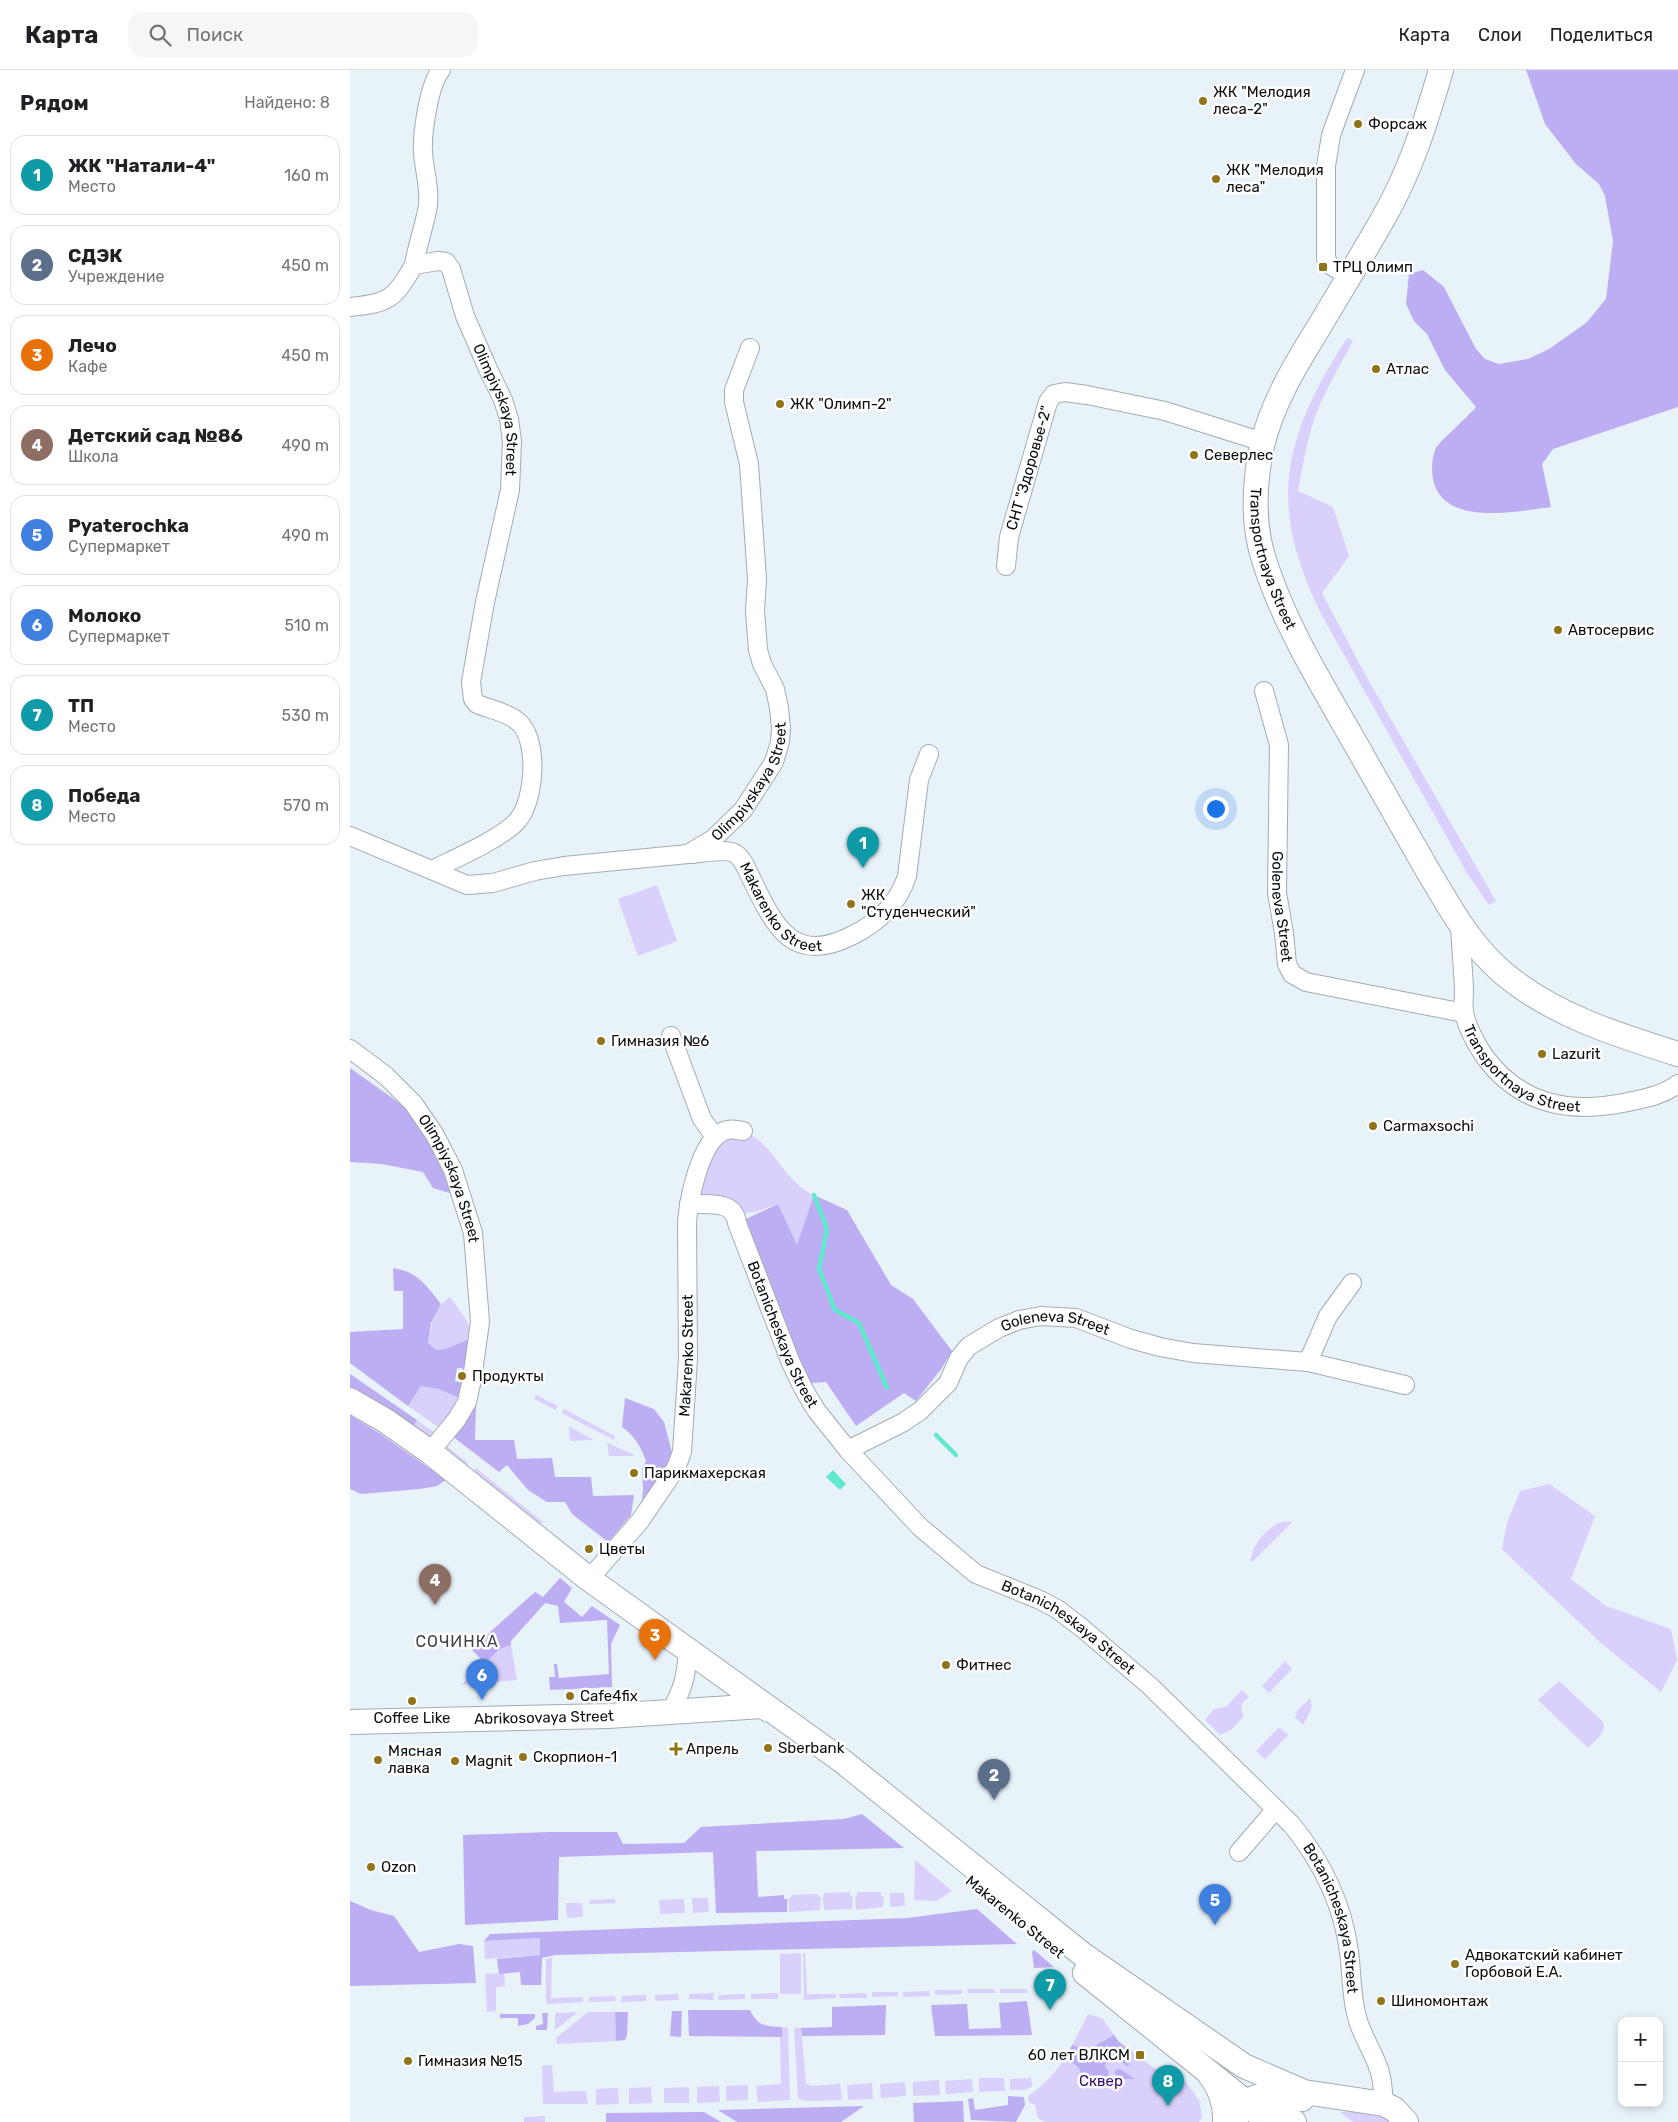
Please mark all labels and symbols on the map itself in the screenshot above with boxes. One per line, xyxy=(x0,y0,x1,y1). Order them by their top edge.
place label: ЖК "Мелодия леса-2" xyxy=(1213,83,1311,118)
marker: ЖК "Мелодия леса-2" xyxy=(1197,95,1209,107)
place label: Форсаж xyxy=(1368,115,1427,133)
marker: Форсаж xyxy=(1352,118,1364,130)
place label: ЖК "Мелодия леса" xyxy=(1226,161,1324,196)
marker: ЖК "Мелодия леса" xyxy=(1210,173,1222,185)
place label: ТРЦ Олимп xyxy=(1333,258,1413,276)
marker: ТРЦ Олимп xyxy=(1317,261,1329,273)
street label: Olimpiyskaya Street xyxy=(469,341,521,476)
place label: Атлас xyxy=(1386,360,1429,378)
marker: Атлас xyxy=(1370,363,1382,375)
place label: ЖК "Олимп-2" xyxy=(790,395,892,413)
marker: ЖК "Олимп-2" xyxy=(774,398,786,410)
street label: СНТ "Здоровье-2" xyxy=(1002,404,1055,532)
place label: Северлес xyxy=(1204,446,1273,464)
marker: Северлес xyxy=(1188,449,1200,461)
street label: Transportnaya Street xyxy=(1246,487,1300,633)
place label: Автосервис xyxy=(1568,621,1654,639)
marker: Автосервис xyxy=(1552,624,1564,636)
street label: Olimpiyskaya Street xyxy=(708,721,790,845)
your location xyxy=(1203,796,1229,822)
pin: 1 xyxy=(847,827,879,868)
street label: Goleneva Street xyxy=(1268,851,1296,963)
street label: Makarenko Street xyxy=(736,859,823,955)
place label: ЖК "Студенческий" xyxy=(861,886,976,921)
marker: ЖК "Студенческий" xyxy=(845,898,857,910)
street label: Transportnaya Street xyxy=(1459,1022,1581,1116)
place label: Гимназия №6 xyxy=(611,1032,709,1050)
marker: Гимназия №6 xyxy=(595,1035,607,1047)
place label: Lazurit xyxy=(1552,1045,1601,1063)
marker: Lazurit xyxy=(1536,1048,1548,1060)
street label: Olimpiyskaya Street xyxy=(414,1111,483,1243)
place label: Carmaxsochi xyxy=(1383,1117,1474,1135)
marker: Carmaxsochi xyxy=(1367,1120,1379,1132)
street label: Botanicheskaya Street xyxy=(743,1258,822,1411)
street label: Makarenko Street xyxy=(675,1294,697,1417)
street label: Goleneva Street xyxy=(998,1307,1112,1339)
place label: Продукты xyxy=(472,1367,544,1385)
marker: Продукты xyxy=(456,1370,468,1382)
place label: Парикмахерская xyxy=(644,1464,766,1482)
marker: Парикмахерская xyxy=(628,1467,640,1479)
place label: Цветы xyxy=(599,1540,645,1558)
marker: Цветы xyxy=(583,1543,595,1555)
pin: 4 xyxy=(419,1564,451,1605)
street label: Botanicheskaya Street xyxy=(999,1576,1139,1678)
pin: 3 xyxy=(639,1619,671,1660)
district label: СОЧИНКА xyxy=(415,1632,499,1651)
place label: Фитнес xyxy=(956,1656,1011,1674)
pin: 6 xyxy=(466,1659,498,1700)
marker: Фитнес xyxy=(940,1659,952,1671)
place label: Cafe4fix xyxy=(580,1687,638,1705)
marker: Cafe4fix xyxy=(564,1690,576,1702)
marker: Coffee Like xyxy=(406,1695,418,1707)
street label: Abrikosovaya Street xyxy=(474,1707,615,1728)
place label: Coffee Like xyxy=(373,1709,451,1727)
place label: Sberbank xyxy=(778,1739,845,1757)
place label: Апрель xyxy=(686,1740,739,1758)
place label: Мясная лавка xyxy=(388,1742,442,1777)
marker: Sberbank xyxy=(762,1742,774,1754)
marker: Апрель xyxy=(670,1743,682,1755)
place label: Скорпион-1 xyxy=(533,1748,617,1766)
marker: Скорпион-1 xyxy=(517,1751,529,1763)
place label: Magnit xyxy=(465,1752,513,1770)
marker: Мясная лавка xyxy=(372,1754,384,1766)
marker: Magnit xyxy=(449,1755,461,1767)
pin: 2 xyxy=(978,1759,1010,1800)
street label: Botanicheskaya Street xyxy=(1299,1840,1362,1994)
place label: Ozon xyxy=(381,1858,416,1876)
marker: Ozon xyxy=(365,1861,377,1873)
street label: Makarenko Street xyxy=(962,1872,1068,1963)
pin: 5 xyxy=(1199,1884,1231,1925)
place label: Адвокатский кабинет Горбовой Е.А. xyxy=(1465,1946,1623,1981)
marker: Адвокатский кабинет Горбовой Е.А. xyxy=(1449,1958,1461,1970)
pin: 7 xyxy=(1034,1969,1066,2010)
place label: Шиномонтаж xyxy=(1391,1992,1488,2010)
marker: Шиномонтаж xyxy=(1375,1995,1387,2007)
place label: 60 лет ВЛКСМ xyxy=(1028,2046,1130,2064)
marker: 60 лет ВЛКСМ xyxy=(1134,2049,1146,2061)
place label: Гимназия №15 xyxy=(418,2052,523,2070)
marker: Гимназия №15 xyxy=(402,2055,414,2067)
pin: 8 xyxy=(1152,2065,1184,2106)
park label: Сквер xyxy=(1079,2072,1123,2090)

